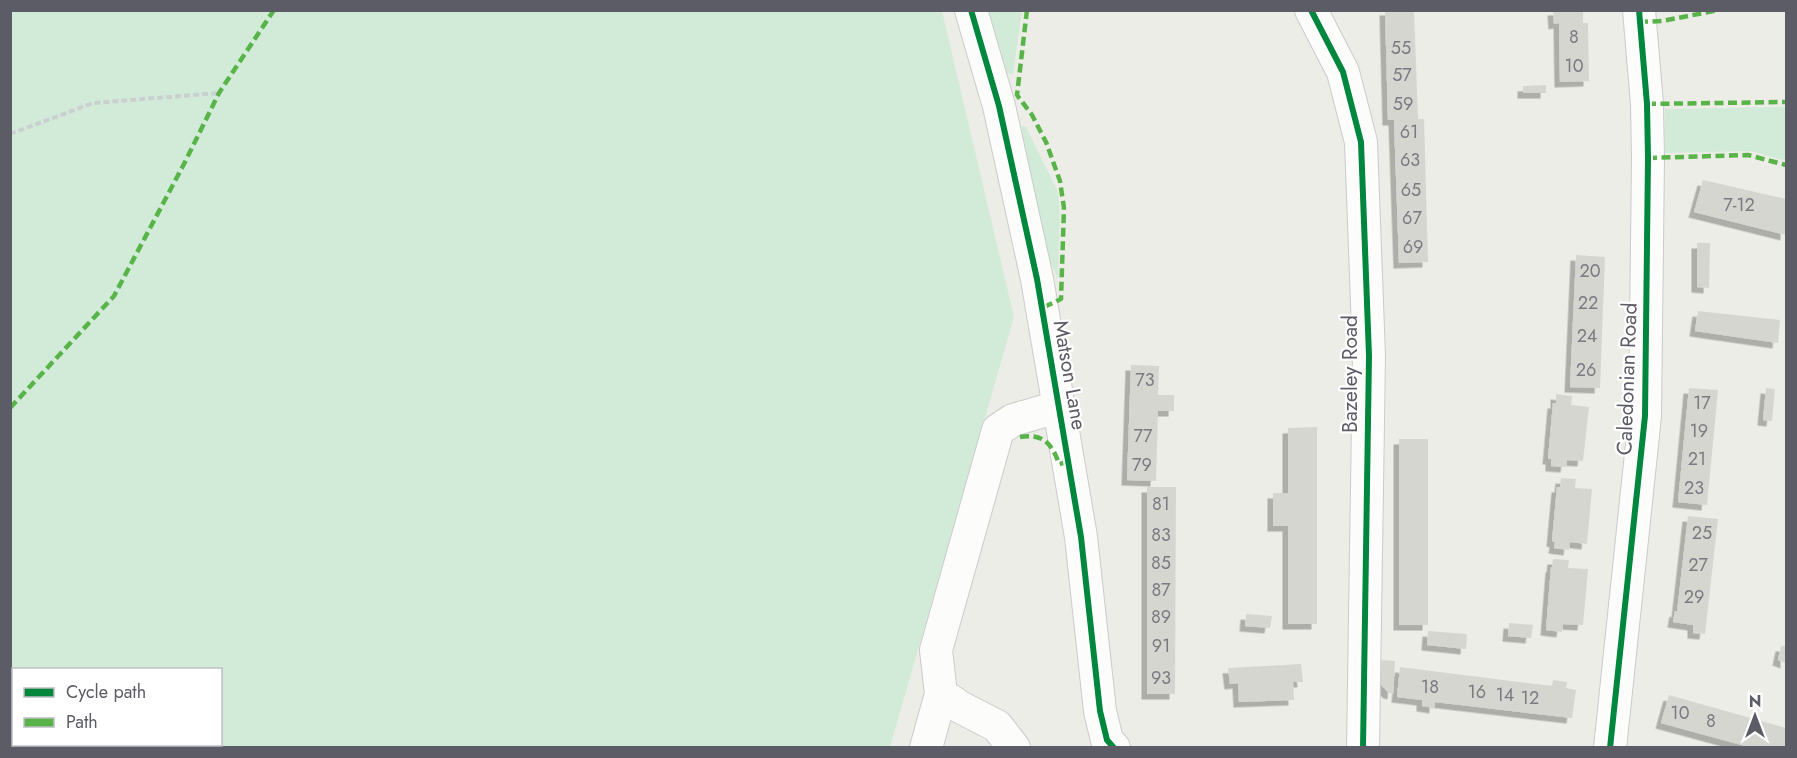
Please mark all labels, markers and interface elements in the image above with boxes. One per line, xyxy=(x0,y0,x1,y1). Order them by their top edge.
house number: 8 xyxy=(1569,24,1579,50)
house number: 55 xyxy=(1391,35,1411,61)
house number: 10 xyxy=(1565,53,1584,79)
house number: 57 xyxy=(1392,62,1412,88)
house number: 59 xyxy=(1393,91,1413,117)
house number: 61 xyxy=(1400,119,1418,145)
house number: 63 xyxy=(1400,147,1420,173)
house number: 65 xyxy=(1401,177,1421,203)
house number: 7-12 xyxy=(1723,192,1755,218)
house number: 67 xyxy=(1402,205,1422,231)
house number: 69 xyxy=(1403,234,1423,260)
house number: 20 xyxy=(1579,258,1601,284)
house number: 22 xyxy=(1578,290,1598,316)
street label: Caledonian Road xyxy=(1609,302,1645,456)
street label: Bazeley Road xyxy=(1335,315,1365,433)
street label: Matson Lane xyxy=(1046,318,1094,432)
house number: 24 xyxy=(1577,323,1597,349)
house number: 26 xyxy=(1576,357,1596,383)
house number: 73 xyxy=(1135,367,1155,393)
house number: 17 xyxy=(1693,390,1711,416)
house number: 19 xyxy=(1690,418,1708,444)
house number: 77 xyxy=(1134,423,1153,449)
house number: 21 xyxy=(1688,446,1706,472)
house number: 79 xyxy=(1132,452,1152,478)
house number: 23 xyxy=(1684,475,1704,501)
house number: 81 xyxy=(1152,491,1170,517)
house number: 25 xyxy=(1692,520,1712,546)
house number: 83 xyxy=(1151,522,1171,548)
house number: 85 xyxy=(1151,550,1171,576)
house number: 27 xyxy=(1688,552,1708,578)
house number: 87 xyxy=(1151,577,1171,603)
house number: 29 xyxy=(1684,584,1704,610)
house number: 89 xyxy=(1151,604,1171,630)
house number: 91 xyxy=(1152,633,1170,659)
house number: 93 xyxy=(1151,665,1171,691)
legend xyxy=(12,668,222,746)
house number: 18 xyxy=(1421,674,1439,700)
text: Cycle path xyxy=(66,679,146,705)
house number: 16 xyxy=(1468,679,1486,705)
house number: 14 xyxy=(1496,682,1514,708)
house number: 12 xyxy=(1521,685,1539,711)
north arrow xyxy=(1725,686,1785,746)
text: N xyxy=(1749,690,1761,713)
house number: 10 xyxy=(1671,700,1690,726)
house number: 8 xyxy=(1706,708,1716,734)
text: Path xyxy=(66,709,98,735)

